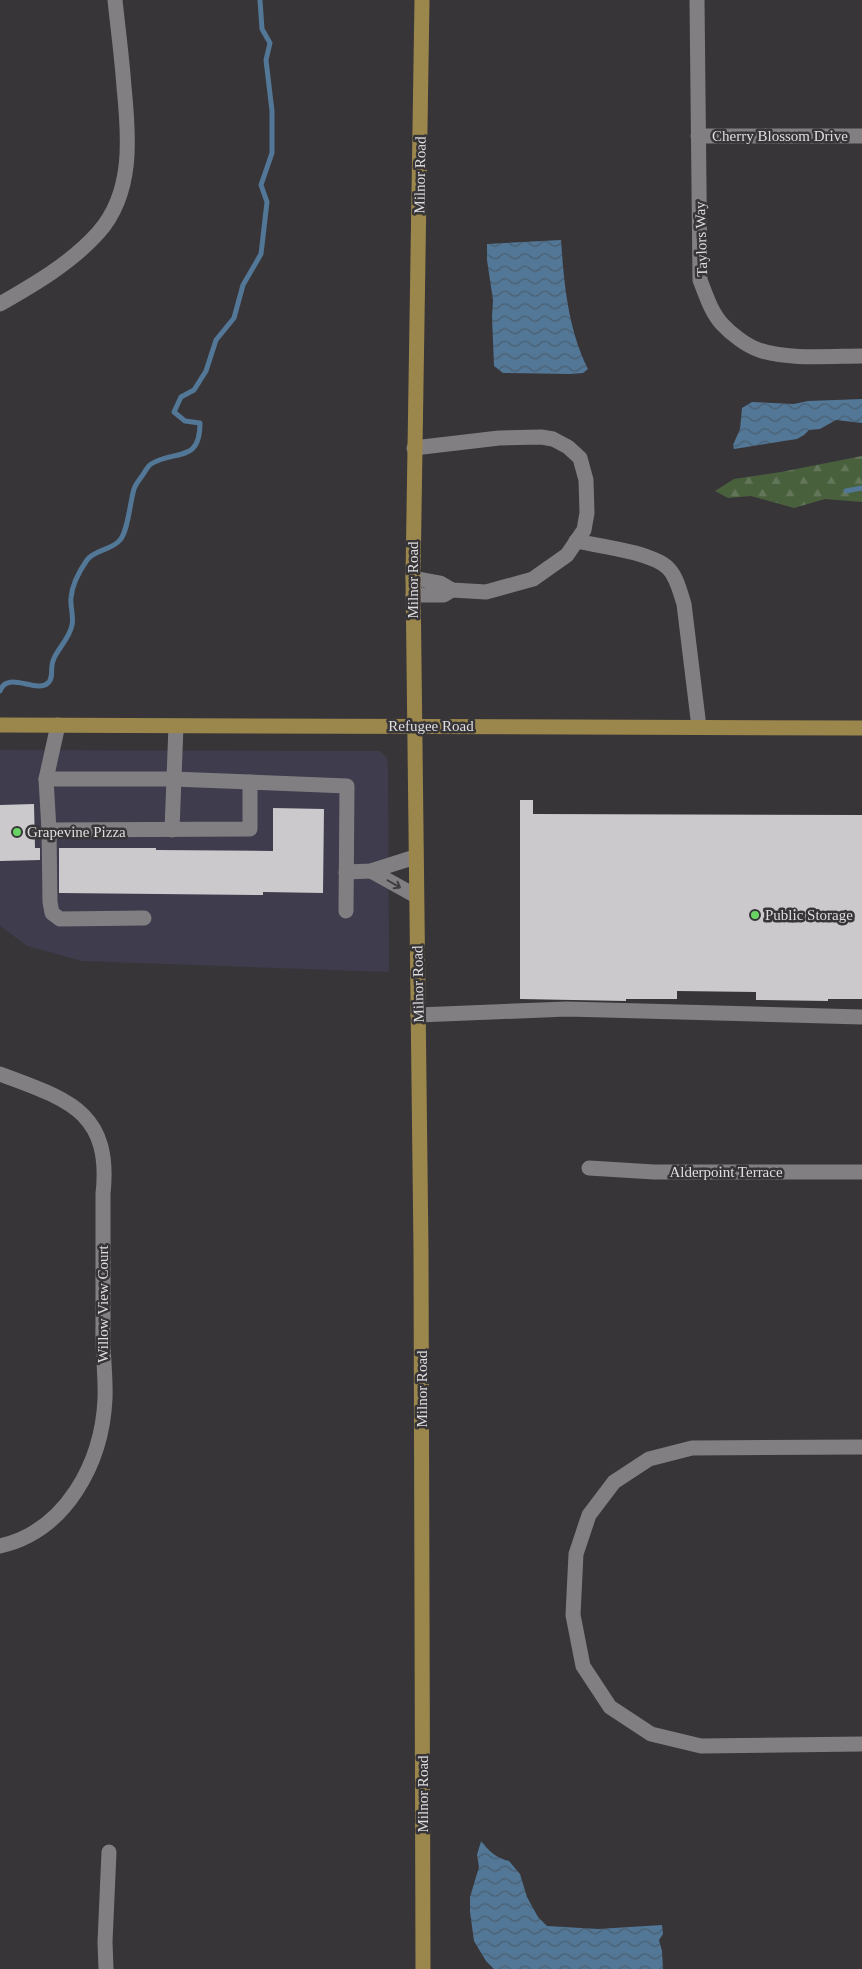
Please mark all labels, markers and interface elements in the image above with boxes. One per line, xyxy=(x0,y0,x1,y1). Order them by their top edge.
street label: Cherry Blossom Drive xyxy=(712,128,848,144)
street label: Milnor Road xyxy=(411,136,429,214)
street label: Taylors Way xyxy=(692,201,710,277)
street label: Milnor Road xyxy=(405,541,421,619)
street label: Refugee Road xyxy=(388,718,474,734)
place label: Grapevine Pizza xyxy=(27,824,126,840)
marker: Grapevine Pizza xyxy=(11,826,23,838)
one-way arrow xyxy=(386,879,400,889)
place label: Public Storage xyxy=(765,907,853,923)
marker: Public Storage xyxy=(749,909,761,921)
street label: Milnor Road xyxy=(409,945,427,1023)
street label: Alderpoint Terrace xyxy=(669,1164,783,1180)
street label: Willow View Court xyxy=(95,1244,111,1363)
street label: Milnor Road xyxy=(414,1350,430,1428)
street label: Milnor Road xyxy=(415,1755,431,1833)

